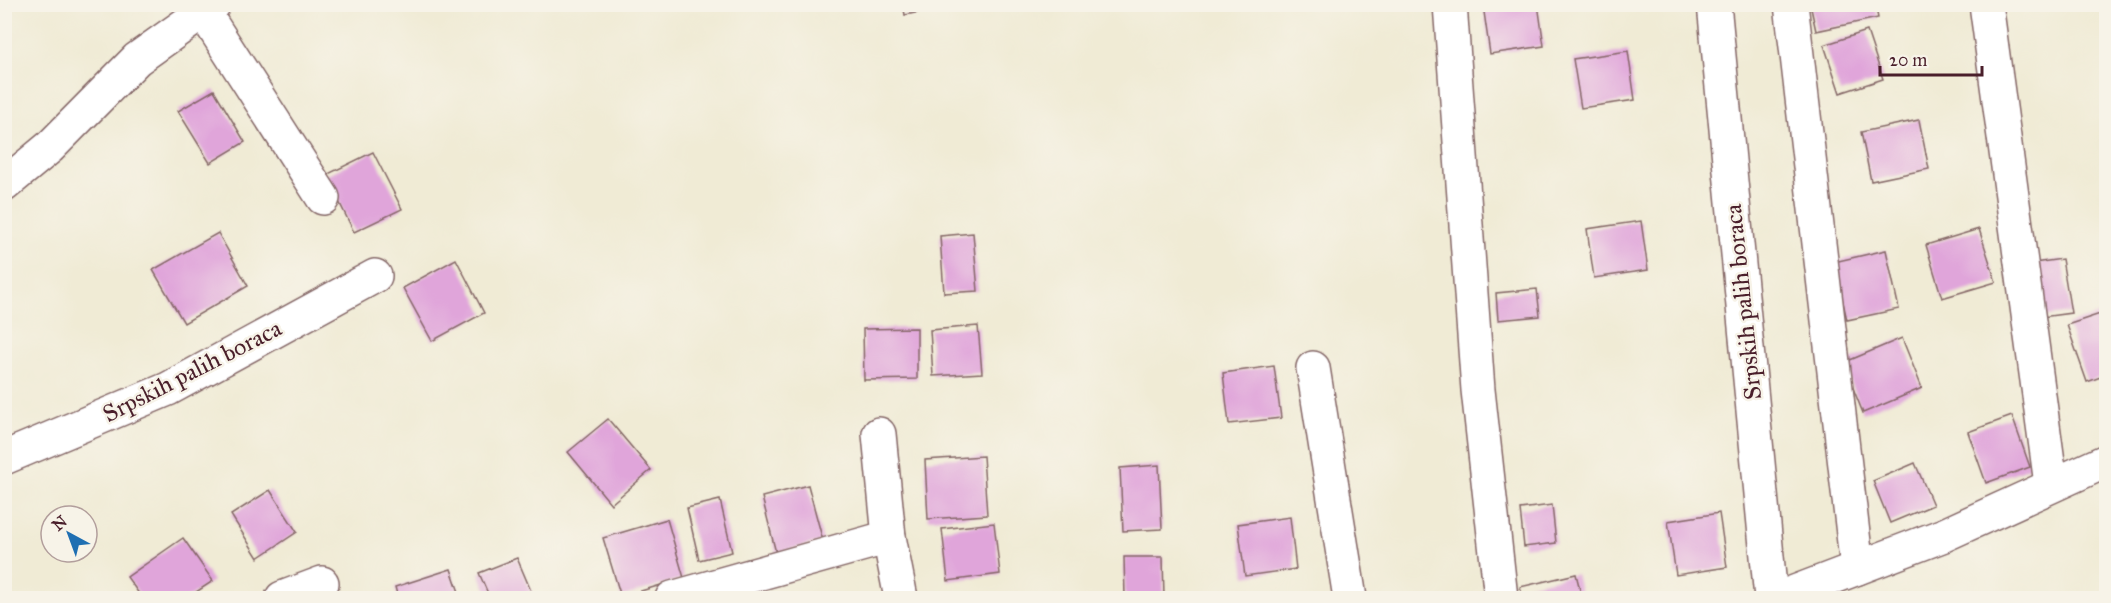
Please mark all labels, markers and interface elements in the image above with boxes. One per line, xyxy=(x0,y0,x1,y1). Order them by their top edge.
scale bar xyxy=(1880,39,1982,77)
text: 20 m xyxy=(1889,49,1927,71)
street label: Srpskih palih boraca xyxy=(1718,202,1768,401)
street label: Srpskih palih boraca xyxy=(98,313,287,429)
north arrow xyxy=(39,504,99,564)
text: N xyxy=(48,511,71,535)

